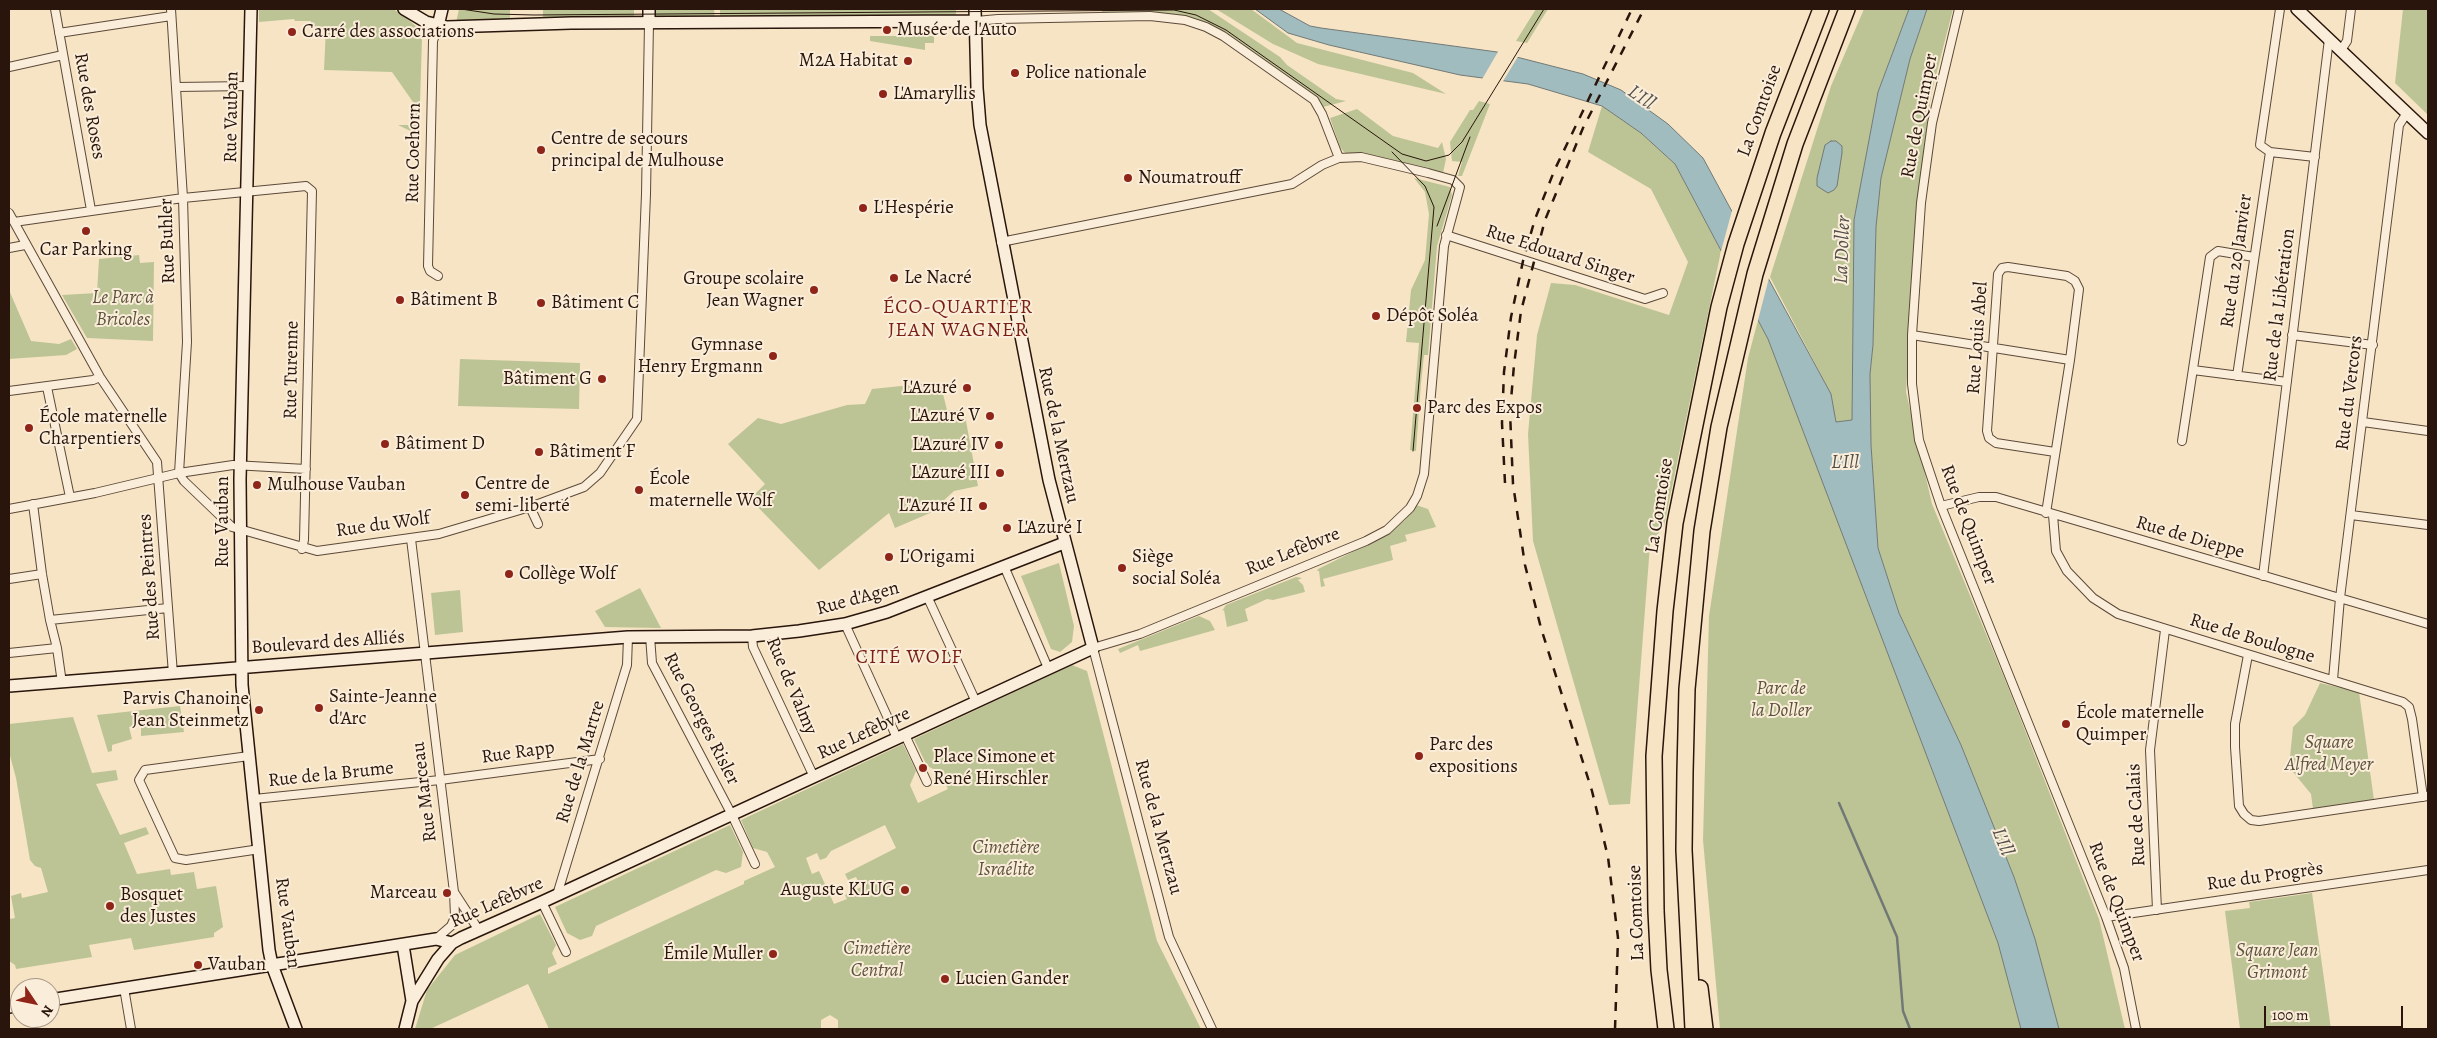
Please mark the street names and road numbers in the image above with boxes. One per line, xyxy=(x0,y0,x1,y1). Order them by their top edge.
street label: Rue des Roses xyxy=(68,51,110,161)
street label: Rue de Quimper xyxy=(1897,52,1943,180)
street label: La Comtoise xyxy=(1733,62,1787,160)
street label: Rue Vauban xyxy=(220,71,244,163)
street label: Rue Coehorn xyxy=(402,103,426,203)
street label: Rue du 20 Janvier xyxy=(2216,193,2258,329)
street label: Rue Buhler xyxy=(155,198,181,284)
street label: Rue Edouard Singer xyxy=(1483,220,1637,290)
street label: Rue de la Libération xyxy=(2259,227,2301,383)
street label: Rue Louis Abel xyxy=(1963,281,1993,395)
street label: Rue Turenne xyxy=(280,321,304,419)
street label: Rue du Vercors xyxy=(2332,334,2368,452)
street label: Rue de la Mertzau xyxy=(1032,365,1084,505)
street label: La Comtoise xyxy=(1641,457,1679,555)
street label: Rue de Quimper xyxy=(1935,462,2001,588)
street label: Rue Vauban xyxy=(212,476,234,568)
street label: Rue du Wolf xyxy=(335,507,431,543)
street label: Rue de Dieppe xyxy=(2133,512,2247,564)
street label: Rue des Peintres xyxy=(134,513,166,641)
street label: Rue Lefèbvre xyxy=(1243,523,1343,581)
street label: Rue d'Agen xyxy=(814,577,902,621)
street label: Rue de Boulogne xyxy=(2187,609,2317,669)
street label: Boulevard des Alliés xyxy=(251,626,405,660)
street label: Rue de Valmy xyxy=(760,634,822,738)
street label: Rue Georges Risler xyxy=(658,649,744,789)
street label: Rue de la Martre xyxy=(551,698,611,826)
street label: Rue Lefèbvre xyxy=(814,703,914,765)
street label: Rue Rapp xyxy=(480,737,556,769)
street label: Rue Marceau xyxy=(408,741,442,843)
street label: Rue de la Brume xyxy=(267,757,395,793)
street label: Rue de la Mertzau xyxy=(1129,757,1187,897)
street label: Rue de Calais xyxy=(2123,763,2151,867)
street label: Rue de Quimper xyxy=(2083,839,2149,965)
street label: Rue du Progrès xyxy=(2205,858,2325,896)
street label: La Comtoise xyxy=(1624,864,1650,962)
street label: Rue Lefèbvre xyxy=(447,872,547,934)
street label: Rue Vauban xyxy=(269,876,305,970)

